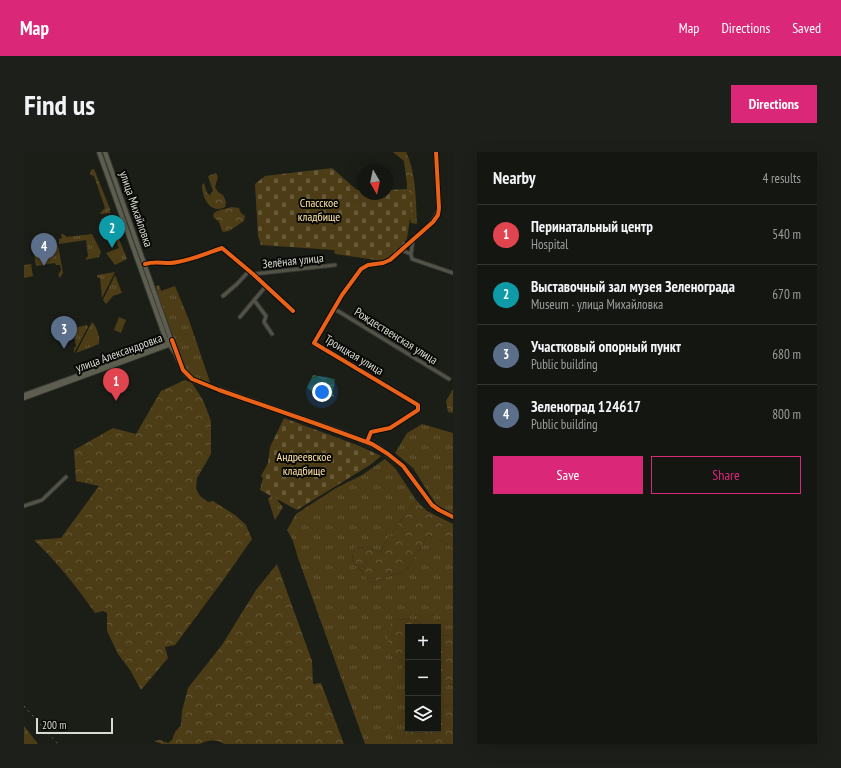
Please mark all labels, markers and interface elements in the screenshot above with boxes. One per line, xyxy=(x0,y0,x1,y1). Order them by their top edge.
text: Map xyxy=(20,16,49,40)
text: Map xyxy=(679,19,699,37)
text: Directions xyxy=(721,19,770,37)
text: Saved xyxy=(792,19,821,37)
button: Directions xyxy=(731,85,817,123)
text: Find us xyxy=(24,86,95,123)
north arrow xyxy=(357,164,393,200)
text: Nearby xyxy=(493,167,536,189)
street label: улица Михайловка xyxy=(116,169,157,249)
text: 4 results xyxy=(762,170,801,187)
park label: Спасское кладбище xyxy=(298,195,340,224)
pin: 2 xyxy=(99,215,125,248)
text: Перинатальный центр xyxy=(531,217,653,236)
text: 1 xyxy=(503,226,509,243)
text: 540 m xyxy=(772,226,801,243)
pin: 4 xyxy=(31,233,57,266)
text: Hospital xyxy=(531,236,568,253)
street label: Зелёная улица xyxy=(262,250,325,271)
text: Выставочный зал музея Зеленограда xyxy=(531,277,735,296)
text: 2 xyxy=(503,286,509,303)
text: 670 m xyxy=(772,286,801,303)
text: Museum · улица Михайловка xyxy=(531,296,663,313)
street label: Рождественская улица xyxy=(352,304,441,367)
pin: 3 xyxy=(51,316,77,349)
street label: улица Александровка xyxy=(73,330,164,375)
street label: Троицкая улица xyxy=(322,331,387,378)
text: Участковый опорный пункт xyxy=(531,337,681,356)
text: 3 xyxy=(503,346,509,363)
text: 680 m xyxy=(772,346,801,363)
text: Public building xyxy=(531,356,598,373)
pin: 1 xyxy=(103,368,129,401)
your location xyxy=(312,382,332,402)
text: Зеленоград 124617 xyxy=(531,397,641,416)
text: 4 xyxy=(503,406,509,423)
text: 800 m xyxy=(772,406,801,423)
text: Public building xyxy=(531,416,598,433)
park label: Андреевское кладбище xyxy=(277,449,332,478)
button: Save xyxy=(493,456,643,494)
button: Share xyxy=(651,456,801,494)
map controls xyxy=(405,624,441,732)
button: + xyxy=(405,624,441,660)
button: − xyxy=(405,660,441,696)
button: layers xyxy=(405,696,441,732)
scale bar xyxy=(36,716,113,735)
text: 200 m xyxy=(42,718,66,732)

